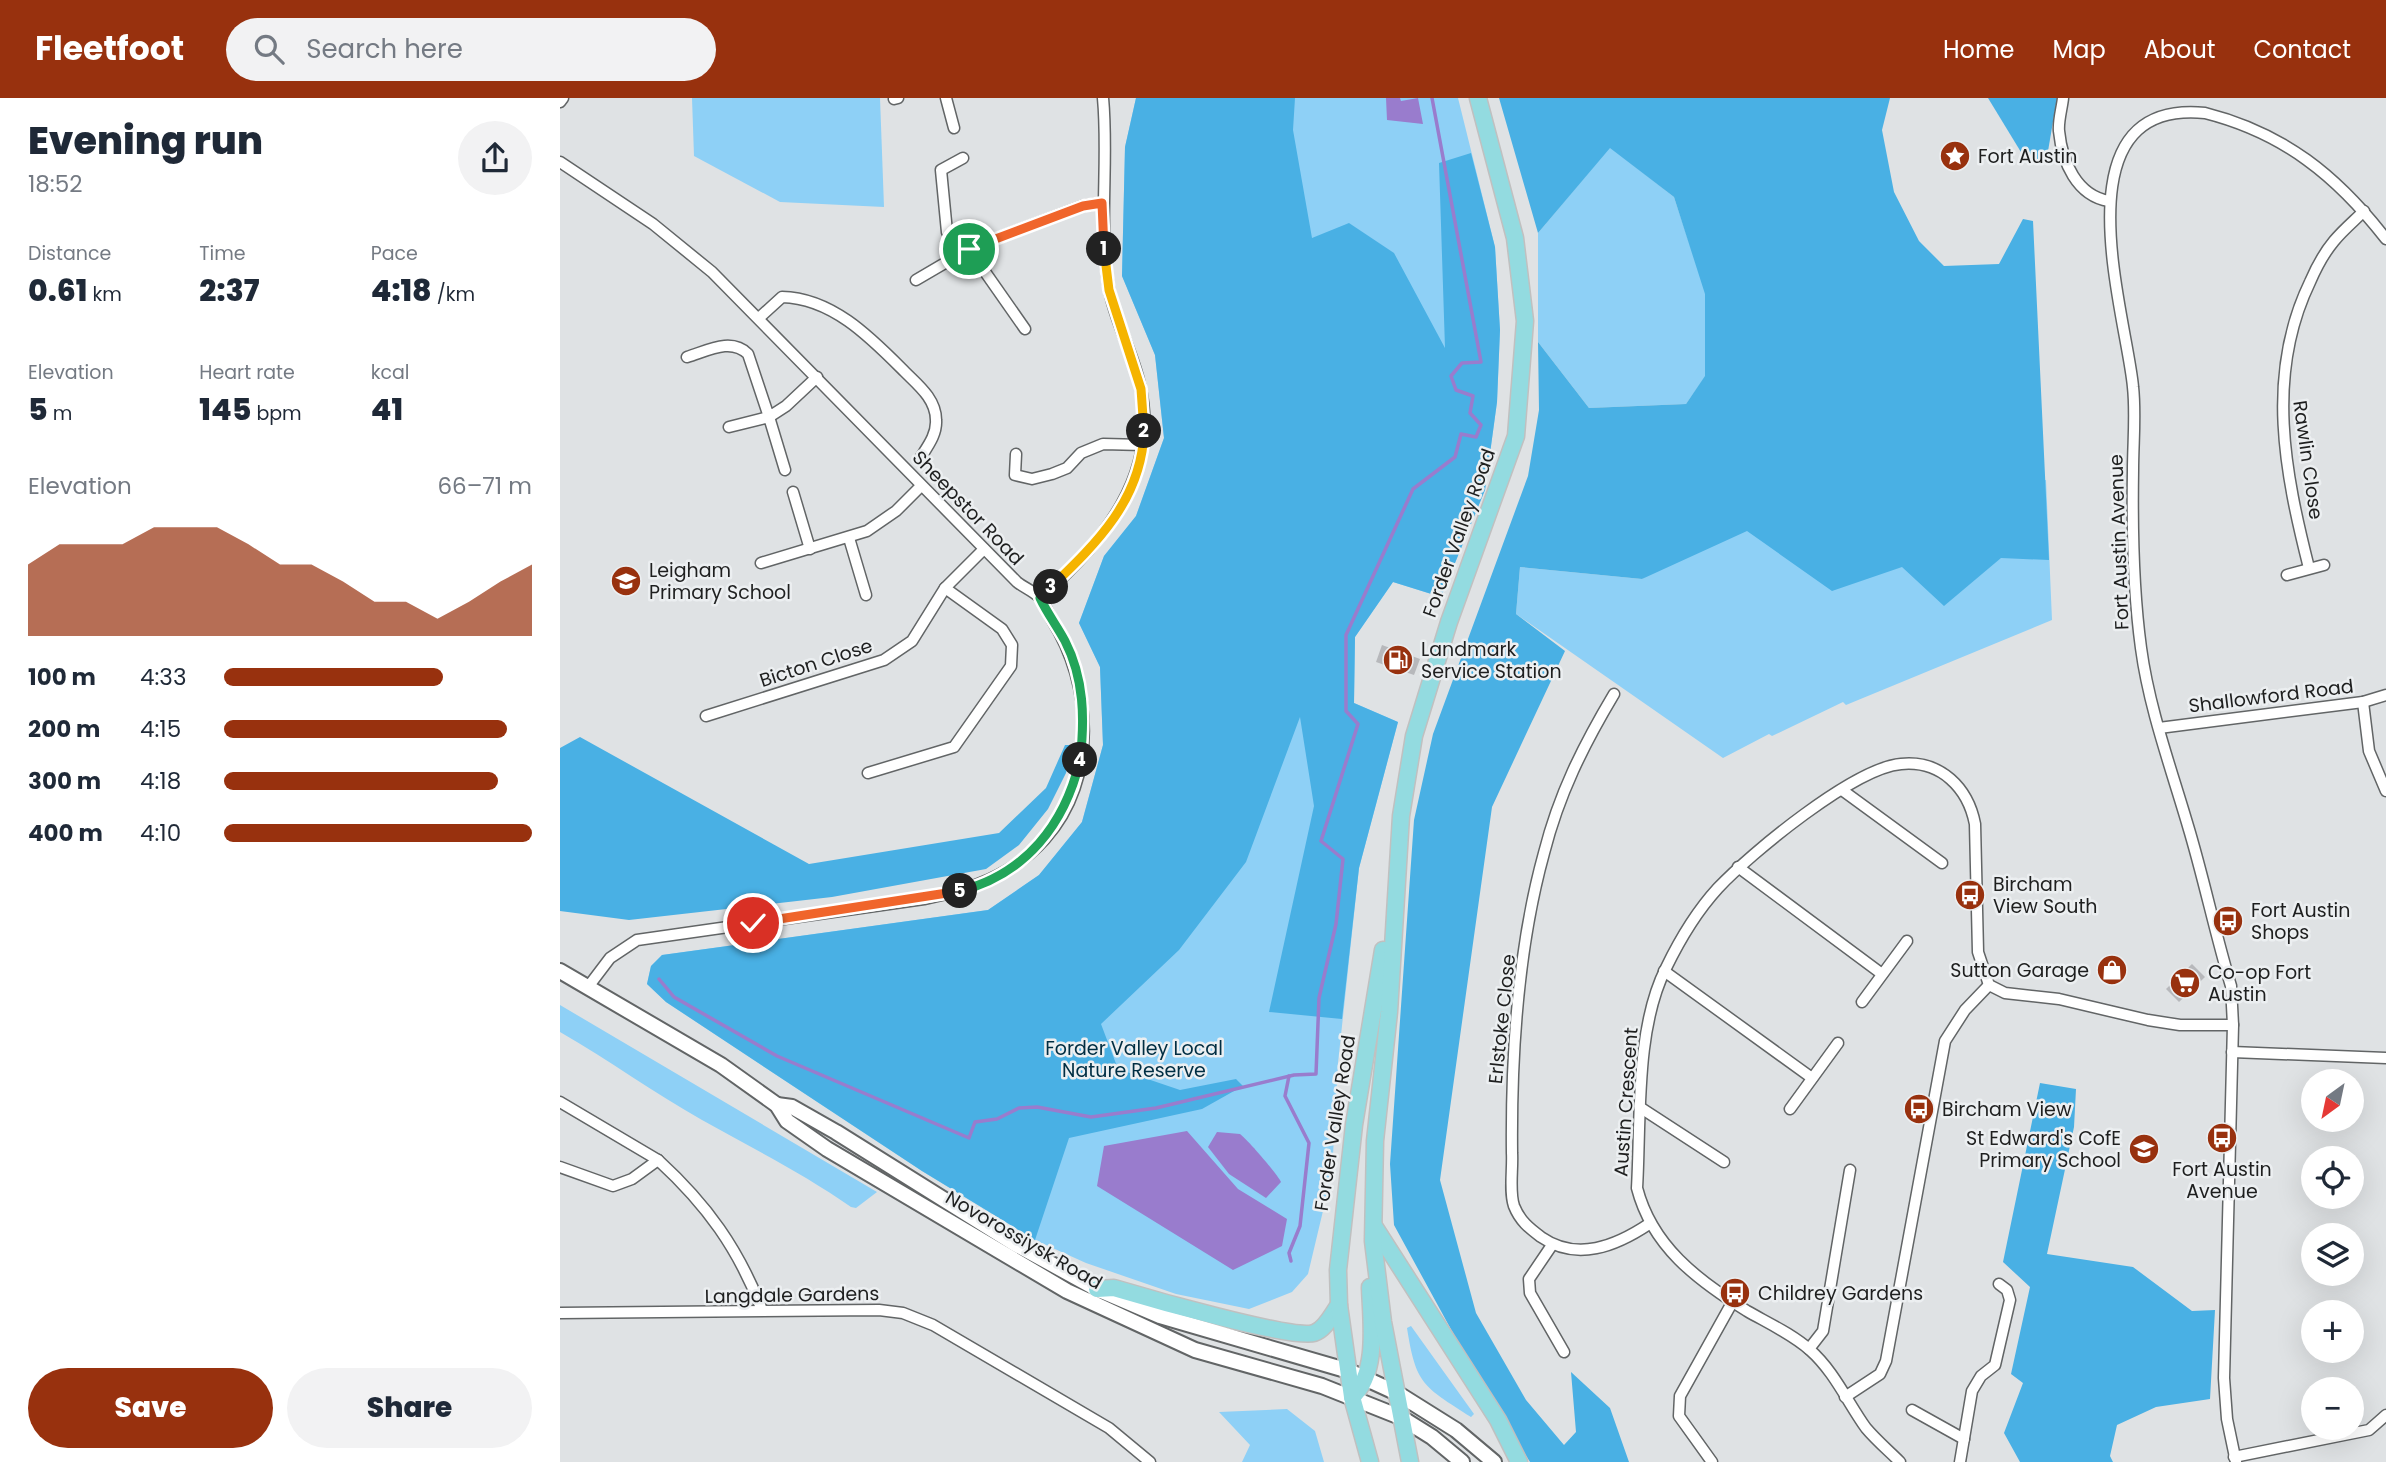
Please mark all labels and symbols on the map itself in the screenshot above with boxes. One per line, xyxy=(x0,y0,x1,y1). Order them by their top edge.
place icon: Fort Austin xyxy=(1938,139,1972,173)
place label: Fort Austin xyxy=(1978,143,2077,170)
pin xyxy=(939,219,999,279)
pin: 1 xyxy=(1086,232,1122,266)
street label: Rawlin Close xyxy=(2286,399,2330,521)
pin: 2 xyxy=(1126,414,1162,448)
street label: Sheepstor Road xyxy=(906,445,1030,571)
street label: Forder Valley Road xyxy=(1416,445,1502,621)
street label: Fort Austin Avenue xyxy=(2102,454,2136,630)
place label: Leigham Primary School xyxy=(649,557,791,606)
school or university icon: Leigham Primary School xyxy=(609,564,643,598)
pin: 3 xyxy=(1034,570,1068,604)
street label: Bicton Close xyxy=(756,632,876,694)
place label: Landmark Service Station xyxy=(1421,636,1562,685)
fuel station icon: Landmark Service Station xyxy=(1381,643,1415,677)
street label: Shallowford Road xyxy=(2187,672,2355,720)
pin: 4 xyxy=(1063,742,1098,778)
place label: Bircham View South xyxy=(1993,871,2098,920)
pin: 5 xyxy=(942,874,978,908)
bus stop icon: Bircham View South xyxy=(1953,878,1987,912)
pin xyxy=(723,893,783,953)
place label: Fort Austin Shops xyxy=(2251,897,2350,946)
bus stop icon: Fort Austin Shops xyxy=(2211,904,2245,938)
street label: Erlstoke Close xyxy=(1482,953,1522,1085)
shop icon: Sutton Garage xyxy=(2095,953,2129,987)
place label: Sutton Garage xyxy=(1950,957,2089,984)
place label: Co-op Fort Austin xyxy=(2208,959,2311,1008)
supermarket icon: Co-op Fort Austin xyxy=(2168,966,2202,1000)
street label: Austin Crescent xyxy=(1607,1026,1645,1178)
street label: Forder Valley Road xyxy=(1308,1033,1362,1213)
park label: Forder Valley Local Nature Reserve xyxy=(1045,1035,1223,1084)
north arrow xyxy=(2301,1069,2364,1132)
bus stop icon: Bircham View xyxy=(1902,1092,1936,1126)
place label: Bircham View xyxy=(1942,1096,2072,1123)
bus stop icon: Fort Austin Avenue xyxy=(2205,1121,2239,1155)
place label: St Edward's CofE Primary School xyxy=(1966,1125,2121,1174)
school or university icon: St Edward's CofE Primary School xyxy=(2127,1132,2161,1166)
place label: Fort Austin Avenue xyxy=(2172,1156,2272,1205)
street label: Novorossiysk Road xyxy=(941,1184,1107,1296)
bus stop icon: Childrey Gardens xyxy=(1718,1276,1752,1310)
street label: Langdale Gardens xyxy=(704,1280,880,1310)
place label: Childrey Gardens xyxy=(1758,1280,1923,1307)

